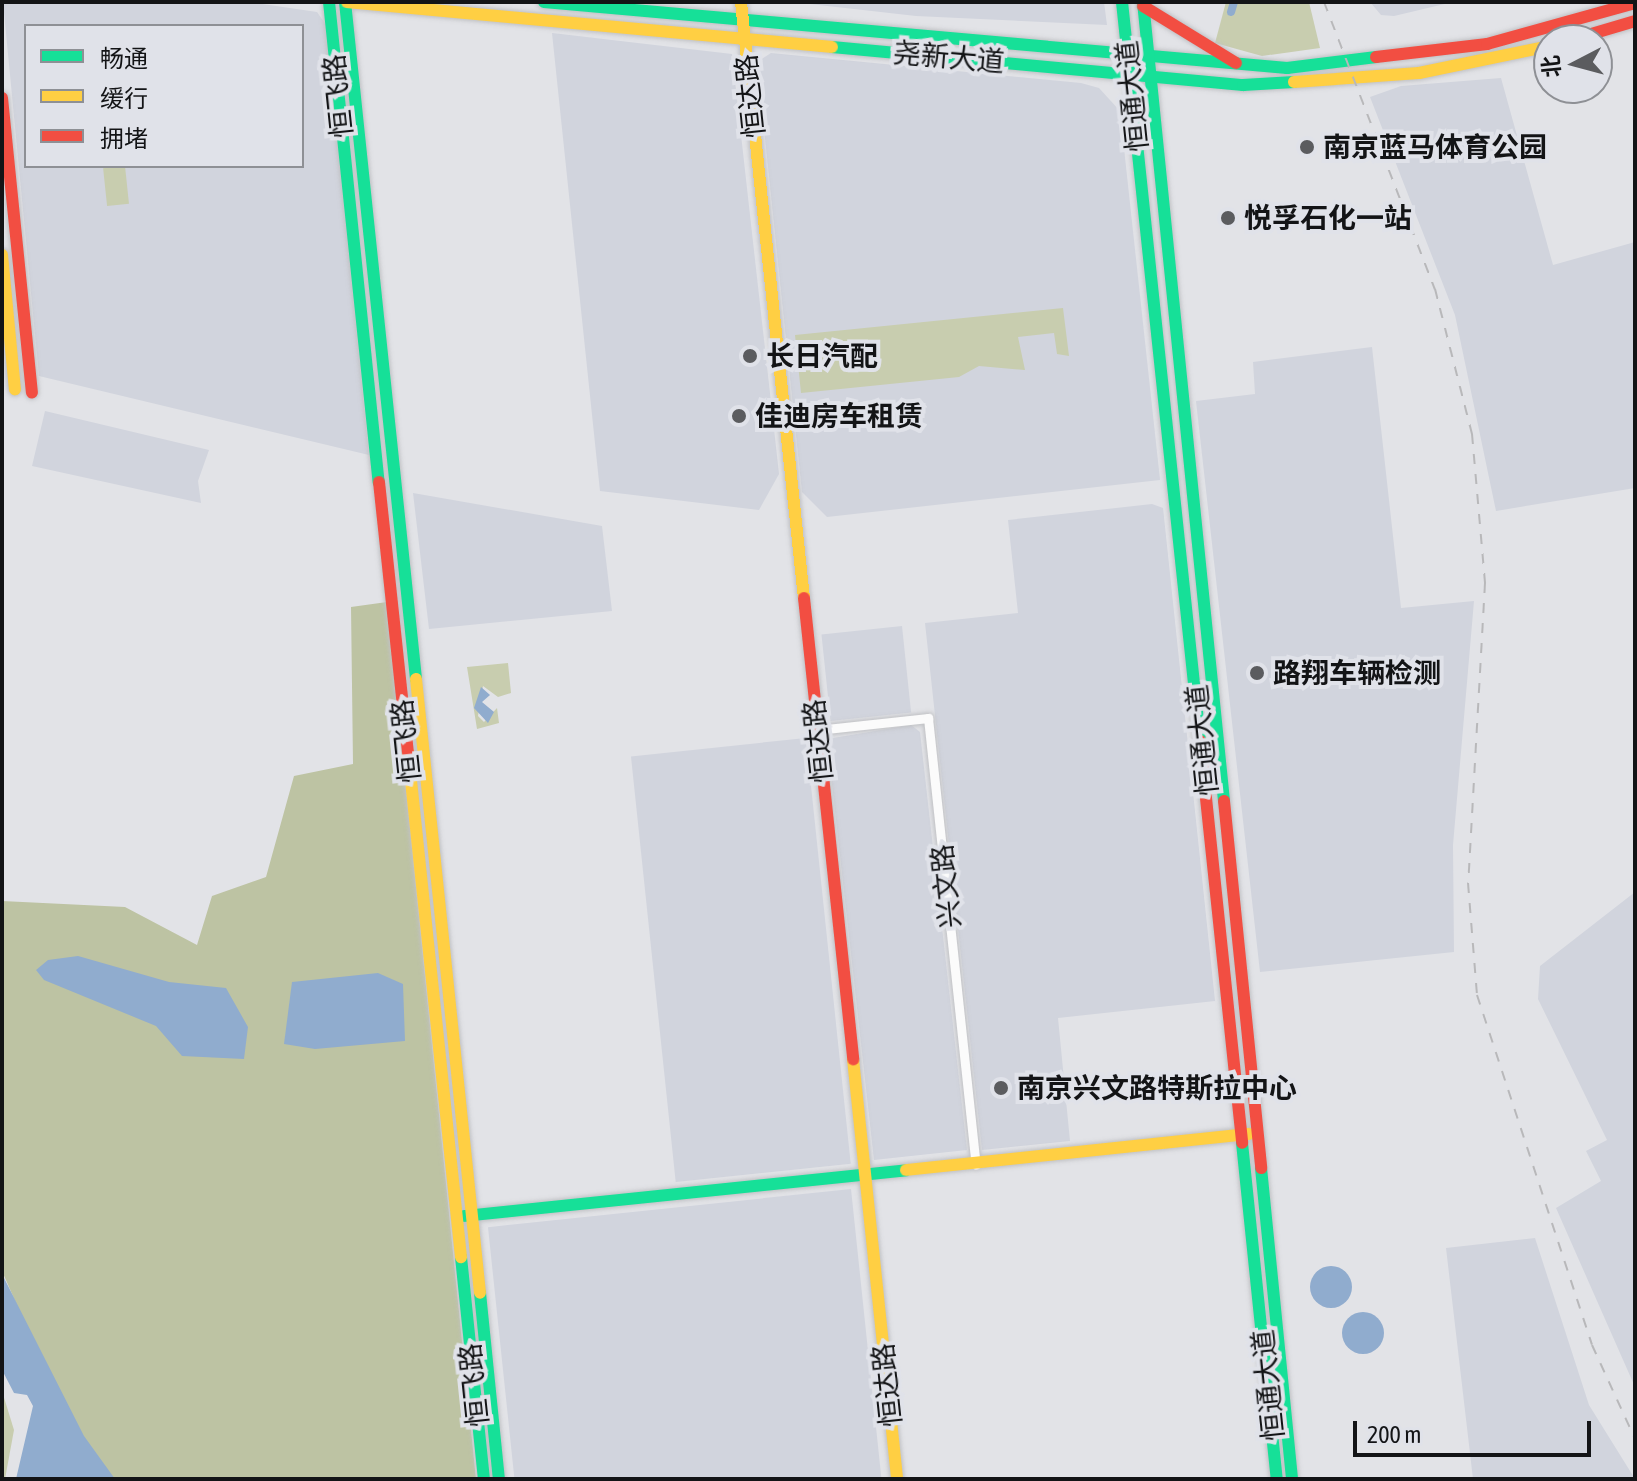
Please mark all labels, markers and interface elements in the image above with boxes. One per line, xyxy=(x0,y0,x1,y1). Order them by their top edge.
legend xyxy=(24,24,304,168)
north arrow xyxy=(1533,24,1613,104)
street label: 尧新大道 xyxy=(892,35,1006,79)
street label: 恒通大道 xyxy=(1109,39,1155,153)
text: 畅通 xyxy=(100,45,148,72)
street label: 恒飞路 xyxy=(317,52,359,140)
street label: 恒达路 xyxy=(729,52,771,140)
text: 北 xyxy=(1537,54,1565,79)
text: 缓行 xyxy=(100,85,148,112)
text: 拥堵 xyxy=(100,125,148,152)
place label: 南京蓝马体育公园 xyxy=(1323,130,1547,164)
marker: 南京蓝马体育公园 xyxy=(1298,138,1316,156)
place label: 悦孚石化一站 xyxy=(1244,201,1412,235)
marker: 悦孚石化一站 xyxy=(1219,209,1237,227)
place label: 长日汽配 xyxy=(766,339,878,373)
marker: 长日汽配 xyxy=(741,347,759,365)
place label: 佳迪房车租赁 xyxy=(755,399,923,433)
marker: 佳迪房车租赁 xyxy=(730,407,748,425)
place label: 路翔车辆检测 xyxy=(1273,656,1441,690)
marker: 路翔车辆检测 xyxy=(1248,664,1266,682)
street label: 恒通大道 xyxy=(1179,683,1225,797)
street label: 恒飞路 xyxy=(385,697,427,785)
street label: 恒达路 xyxy=(797,697,839,785)
street label: 兴文路 xyxy=(925,842,967,930)
place label: 南京兴文路特斯拉中心 xyxy=(1017,1071,1297,1105)
marker: 南京兴文路特斯拉中心 xyxy=(992,1079,1010,1097)
street label: 恒通大道 xyxy=(1245,1328,1291,1442)
street label: 恒飞路 xyxy=(453,1341,495,1429)
street label: 恒达路 xyxy=(866,1341,908,1429)
scale bar xyxy=(1357,1405,1595,1455)
text: 200 m xyxy=(1367,1421,1421,1448)

